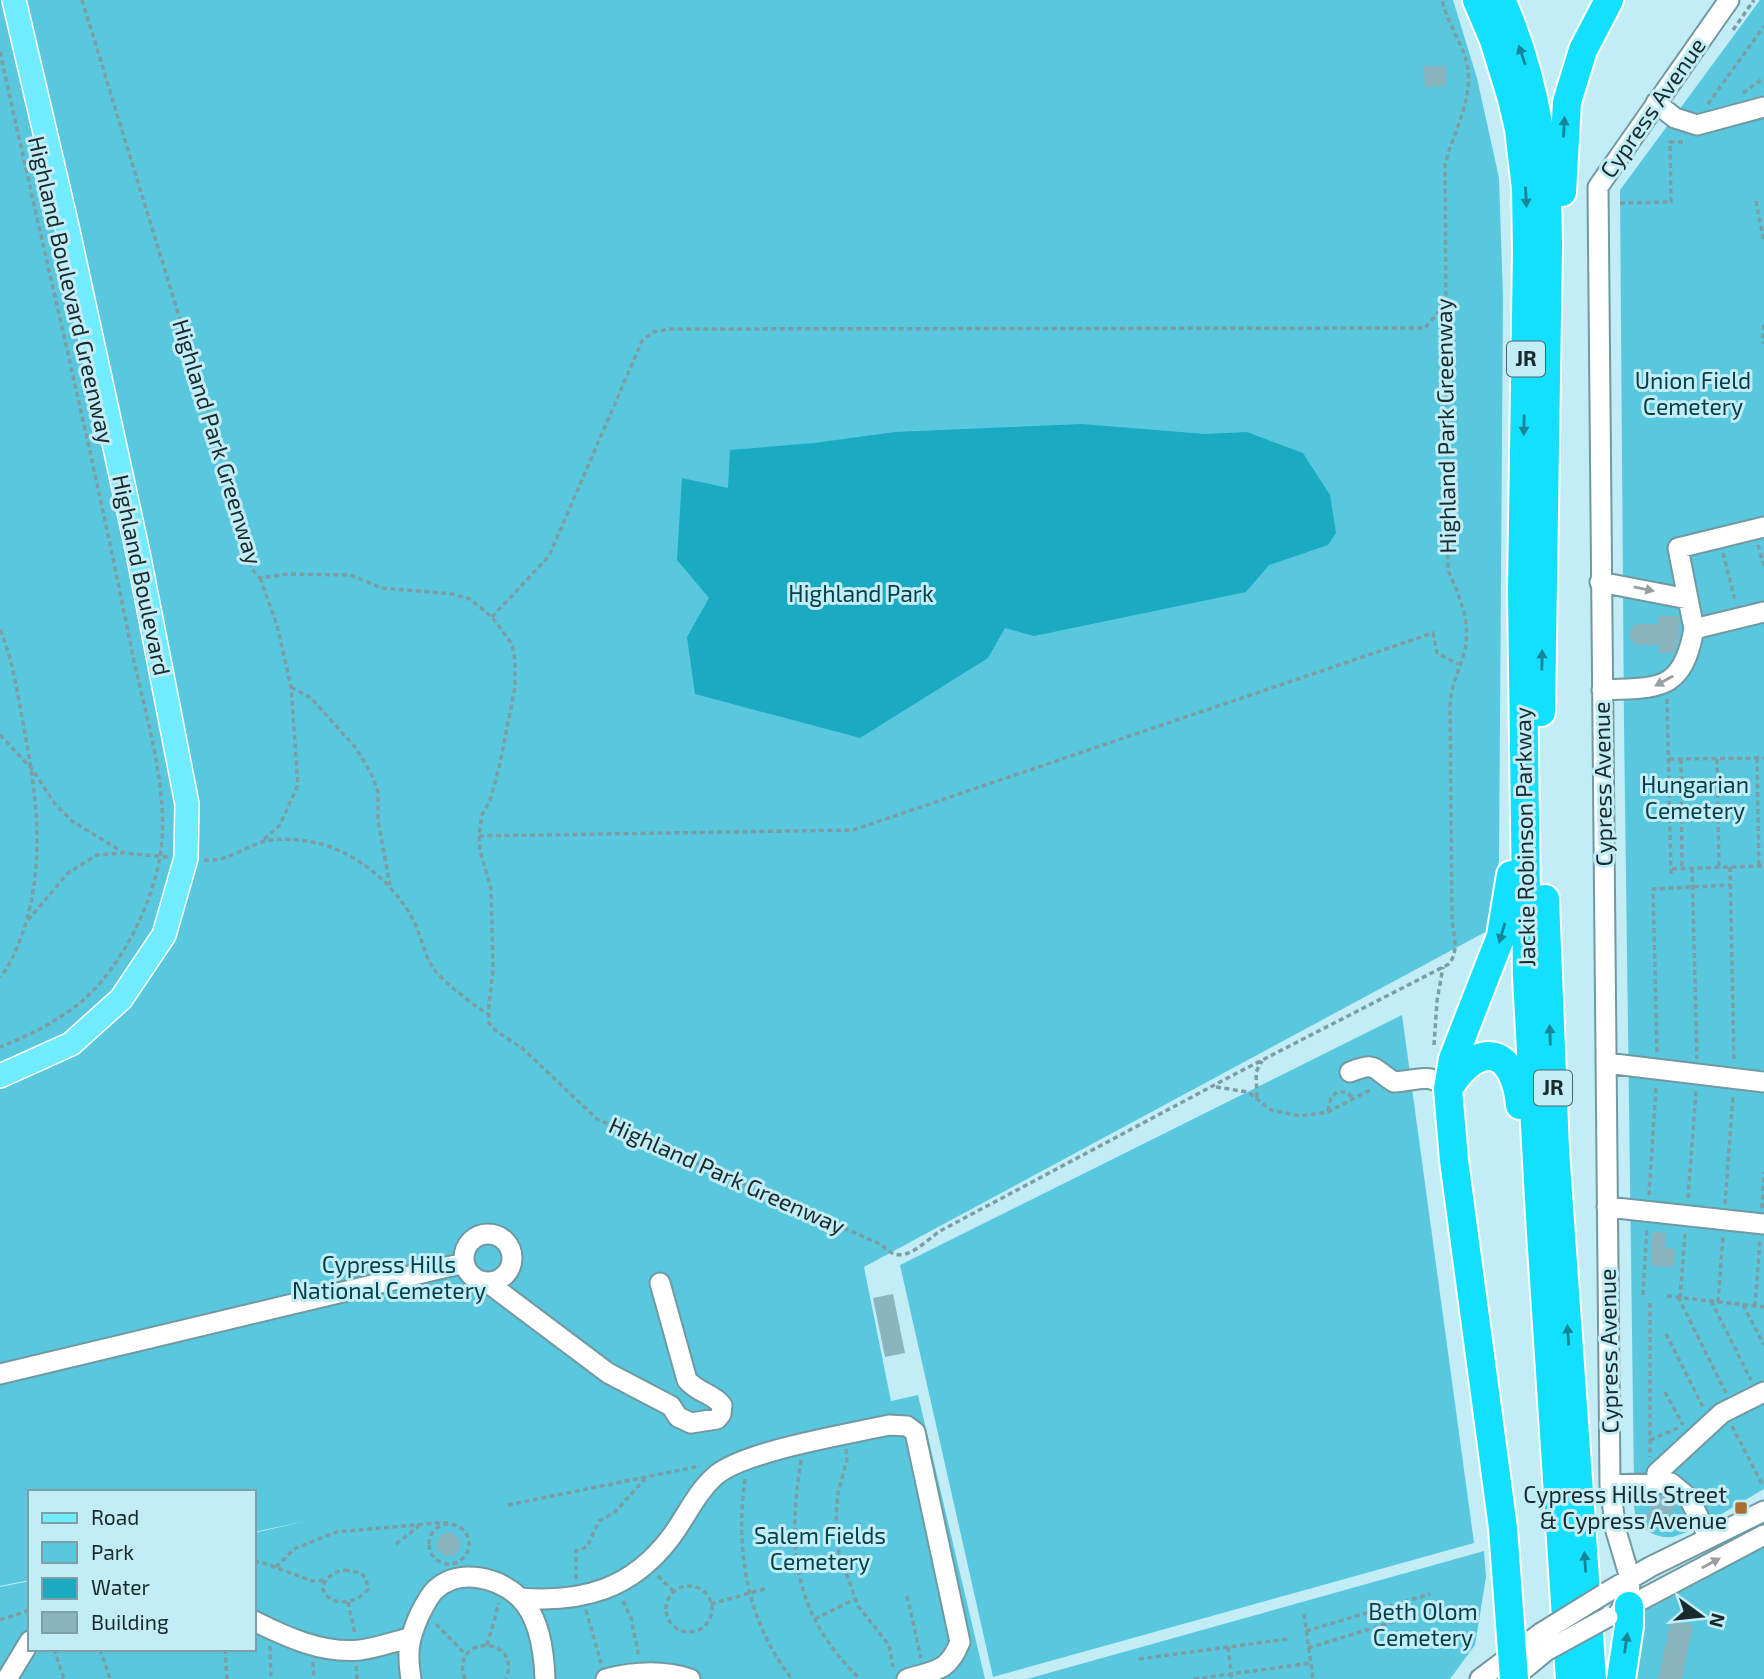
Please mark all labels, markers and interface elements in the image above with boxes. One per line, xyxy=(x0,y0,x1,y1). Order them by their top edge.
street label: Cypress Avenue xyxy=(1593,32,1711,183)
one-way arrow xyxy=(1516,45,1526,66)
one-way arrow xyxy=(1559,116,1570,138)
street label: Highland Boulevard Greenway xyxy=(23,133,121,446)
one-way arrow xyxy=(1521,186,1532,208)
street label: Highland Park Greenway xyxy=(1429,298,1461,554)
street label: Highland Park Greenway xyxy=(167,315,269,568)
road number: JR xyxy=(1507,342,1545,376)
park label: Union Field Cemetery xyxy=(1635,366,1751,420)
one-way arrow xyxy=(1519,414,1530,436)
street label: Highland Boulevard xyxy=(107,472,177,678)
park label: Highland Park xyxy=(788,579,934,607)
one-way arrow xyxy=(1633,584,1655,595)
one-way arrow xyxy=(1536,649,1548,671)
one-way arrow xyxy=(1654,675,1673,687)
street label: Cypress Avenue xyxy=(1587,701,1617,867)
street label: Jackie Robinson Parkway xyxy=(1508,707,1540,967)
park label: Hungarian Cemetery xyxy=(1641,770,1749,824)
one-way arrow xyxy=(1496,922,1506,943)
one-way arrow xyxy=(1545,1023,1556,1045)
road number: JR xyxy=(1534,1070,1572,1106)
street label: Highland Park Greenway xyxy=(605,1110,850,1240)
park label: Cypress Hills National Cemetery xyxy=(292,1250,486,1304)
street label: Cypress Avenue xyxy=(1593,1268,1623,1434)
one-way arrow xyxy=(1563,1324,1574,1346)
place label: Cypress Hills Street & Cypress Avenue xyxy=(1523,1480,1727,1534)
legend xyxy=(28,1490,256,1651)
marker: Cypress Hills Street & Cypress Avenue xyxy=(1733,1500,1749,1516)
text: Road xyxy=(91,1504,139,1529)
park label: Salem Fields Cemetery xyxy=(754,1521,886,1575)
text: Park xyxy=(91,1539,134,1564)
one-way arrow xyxy=(1579,1551,1590,1573)
one-way arrow xyxy=(1701,1557,1721,1569)
text: Water xyxy=(91,1574,150,1599)
north arrow xyxy=(1666,1581,1736,1651)
park label: Beth Olom Cemetery xyxy=(1368,1597,1478,1651)
text: Building xyxy=(91,1609,169,1634)
text: N xyxy=(1705,1611,1731,1630)
one-way arrow xyxy=(1621,1632,1632,1654)

